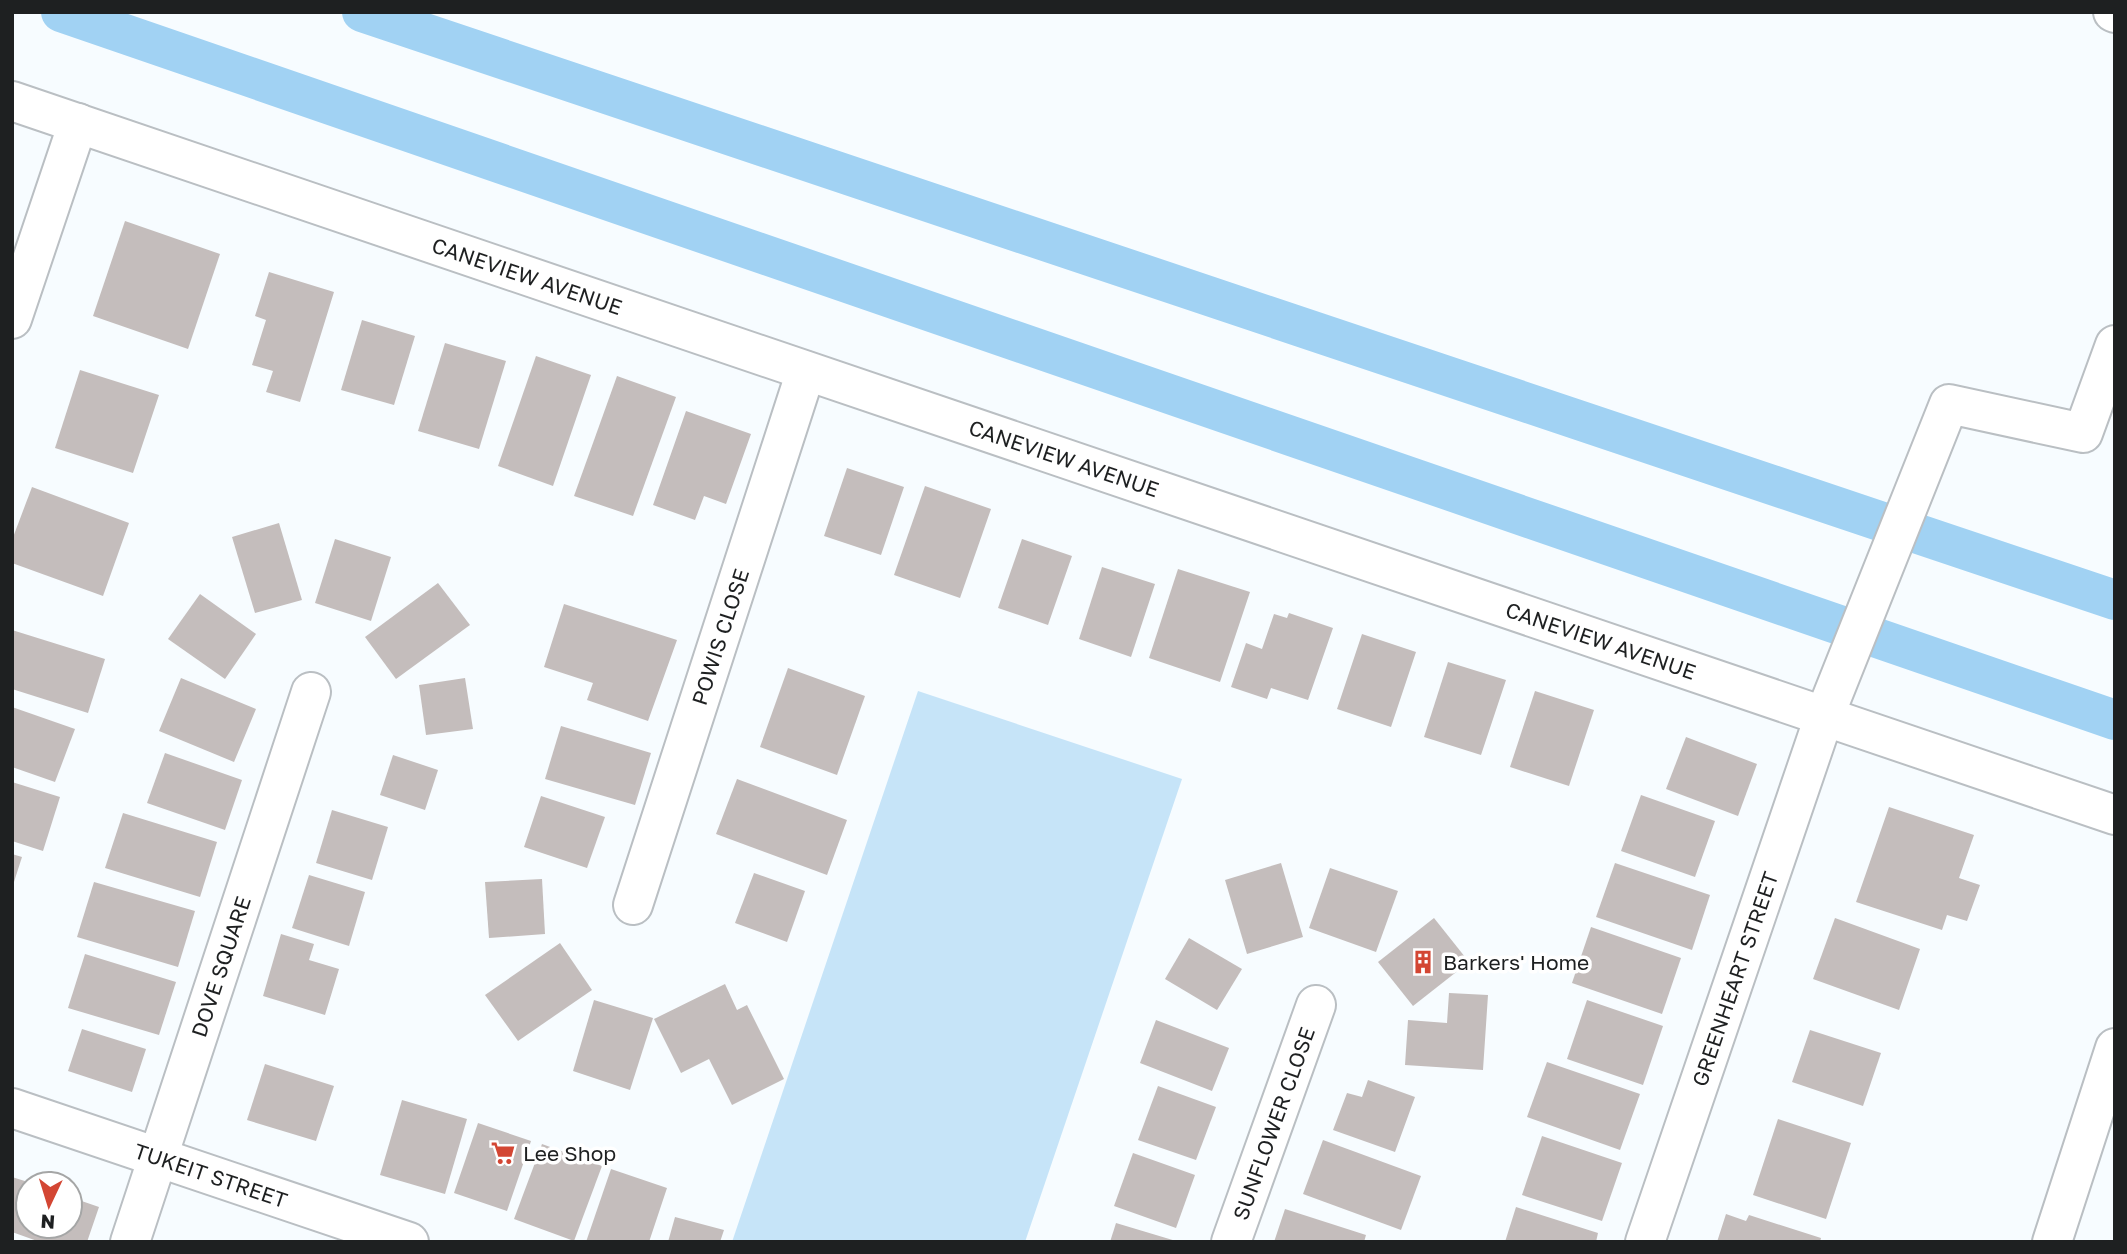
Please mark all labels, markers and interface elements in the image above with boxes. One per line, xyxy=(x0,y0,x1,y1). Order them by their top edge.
street label: CANEVIEW AVENUE xyxy=(429,232,626,320)
street label: CANEVIEW AVENUE xyxy=(966,414,1162,502)
street label: POWIS CLOSE xyxy=(686,565,754,708)
street label: CANEVIEW AVENUE xyxy=(1502,596,1699,685)
street label: GREENHEART STREET xyxy=(1686,868,1783,1090)
street label: DOVE SQUARE xyxy=(185,893,256,1040)
building icon: Barkers' Home xyxy=(1409,948,1437,976)
place label: Barkers' Home xyxy=(1443,949,1589,975)
street label: SUNFLOWER CLOSE xyxy=(1227,1023,1320,1224)
street label: TUKEIT STREET xyxy=(131,1137,291,1213)
supermarket icon: Lee Shop xyxy=(489,1139,517,1167)
place label: Lee Shop xyxy=(523,1140,616,1166)
north arrow xyxy=(14,1170,84,1240)
text: N xyxy=(40,1210,56,1234)

